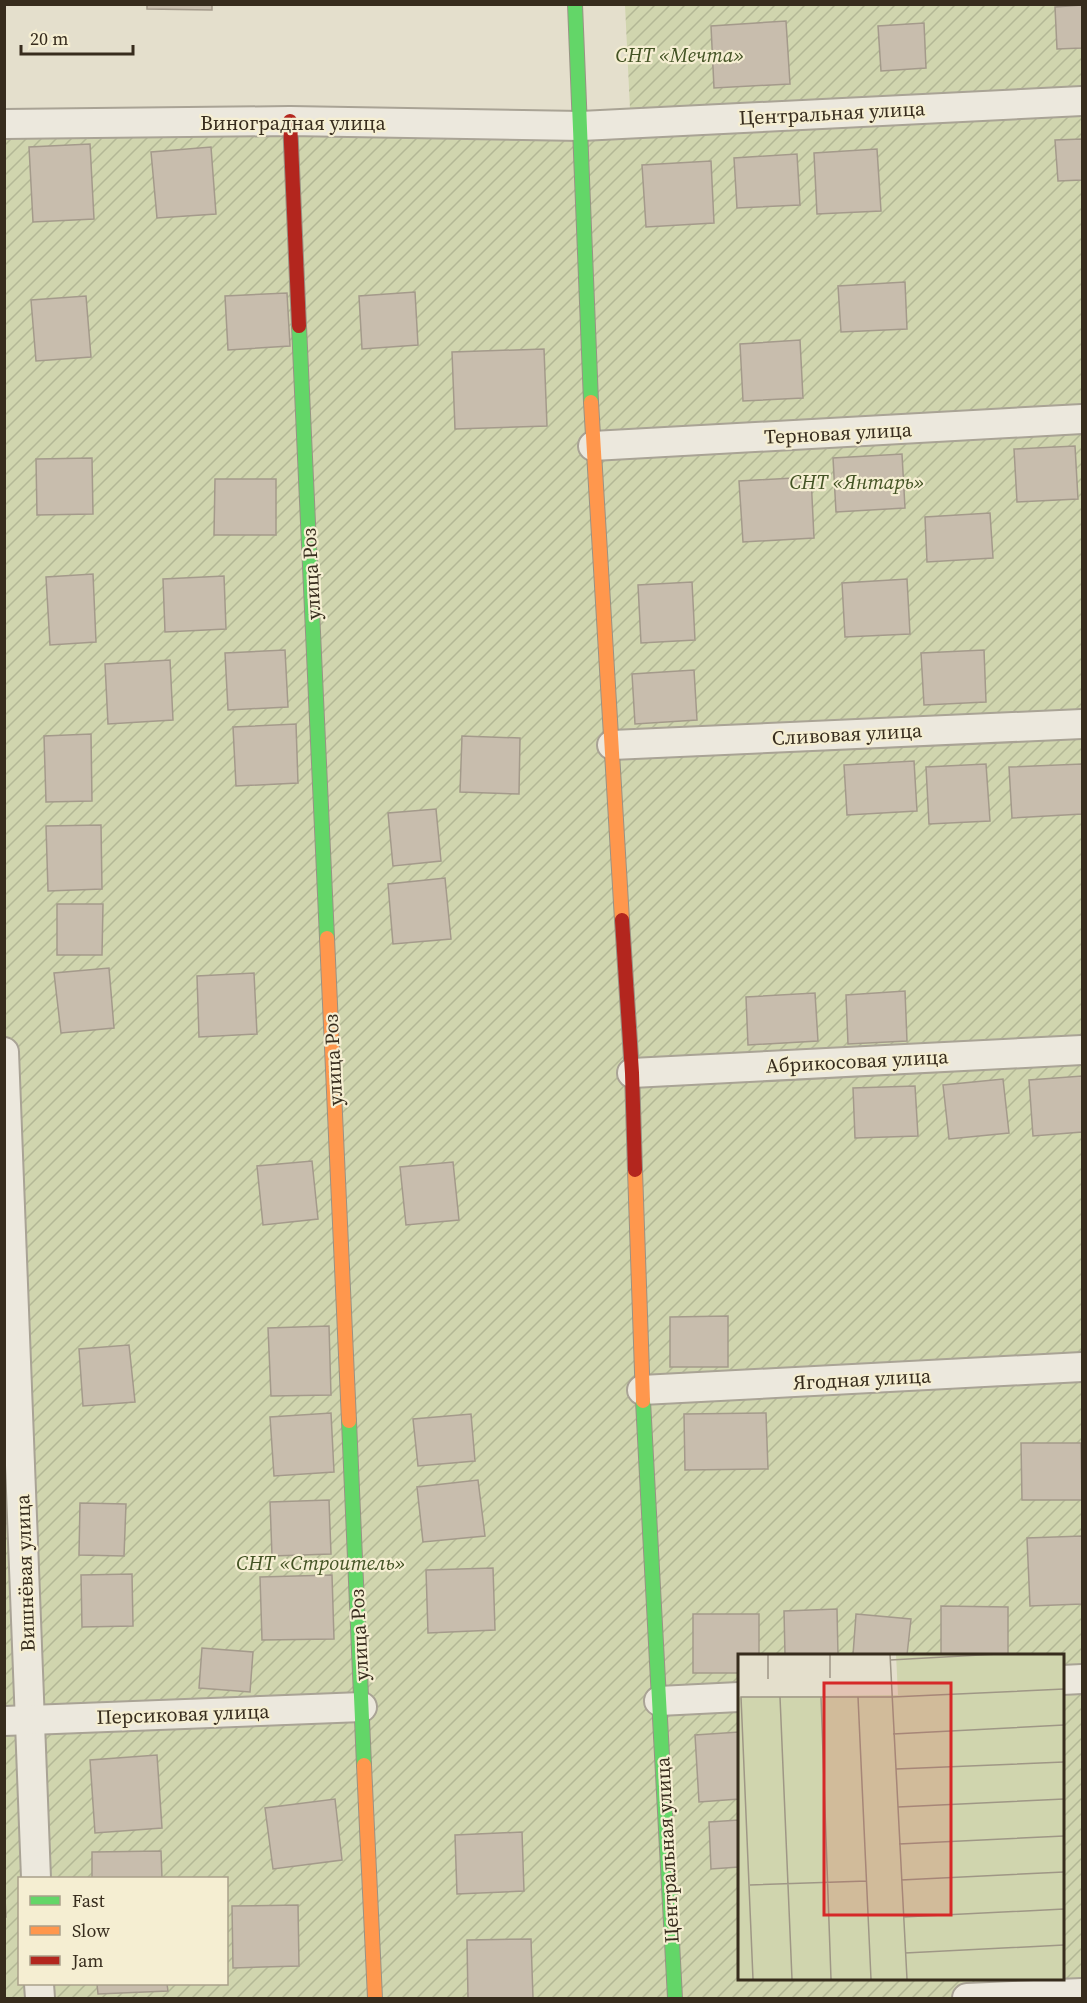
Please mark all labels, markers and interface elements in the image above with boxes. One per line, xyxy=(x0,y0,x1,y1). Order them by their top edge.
scale bar xyxy=(21,18,134,56)
text: 20 m xyxy=(30,26,68,51)
park label: СНТ «Мечта» xyxy=(616,41,744,69)
street label: Центральная улица xyxy=(738,94,927,132)
street label: Виноградная улица xyxy=(200,109,387,137)
street label: Терновая улица xyxy=(763,415,913,451)
park label: СНТ «Янтарь» xyxy=(789,468,925,496)
street label: улица Роз xyxy=(295,527,327,621)
street label: Сливовая улица xyxy=(771,716,924,752)
street label: улица Роз xyxy=(317,1013,349,1107)
street label: Абрикосовая улица xyxy=(765,1042,950,1080)
street label: Ягодная улица xyxy=(792,1361,933,1397)
street label: Вишнёвая улица xyxy=(8,1493,42,1652)
park label: СНТ «Строитель» xyxy=(236,1549,406,1577)
street label: улица Роз xyxy=(343,1588,375,1682)
inset map xyxy=(738,1654,1063,1979)
street label: Персиковая улица xyxy=(96,1697,271,1731)
street label: Центральная улица xyxy=(648,1755,686,1944)
legend xyxy=(18,1877,228,1985)
text: Fast xyxy=(72,1888,105,1913)
text: Slow xyxy=(72,1918,110,1943)
text: Jam xyxy=(71,1948,104,1973)

